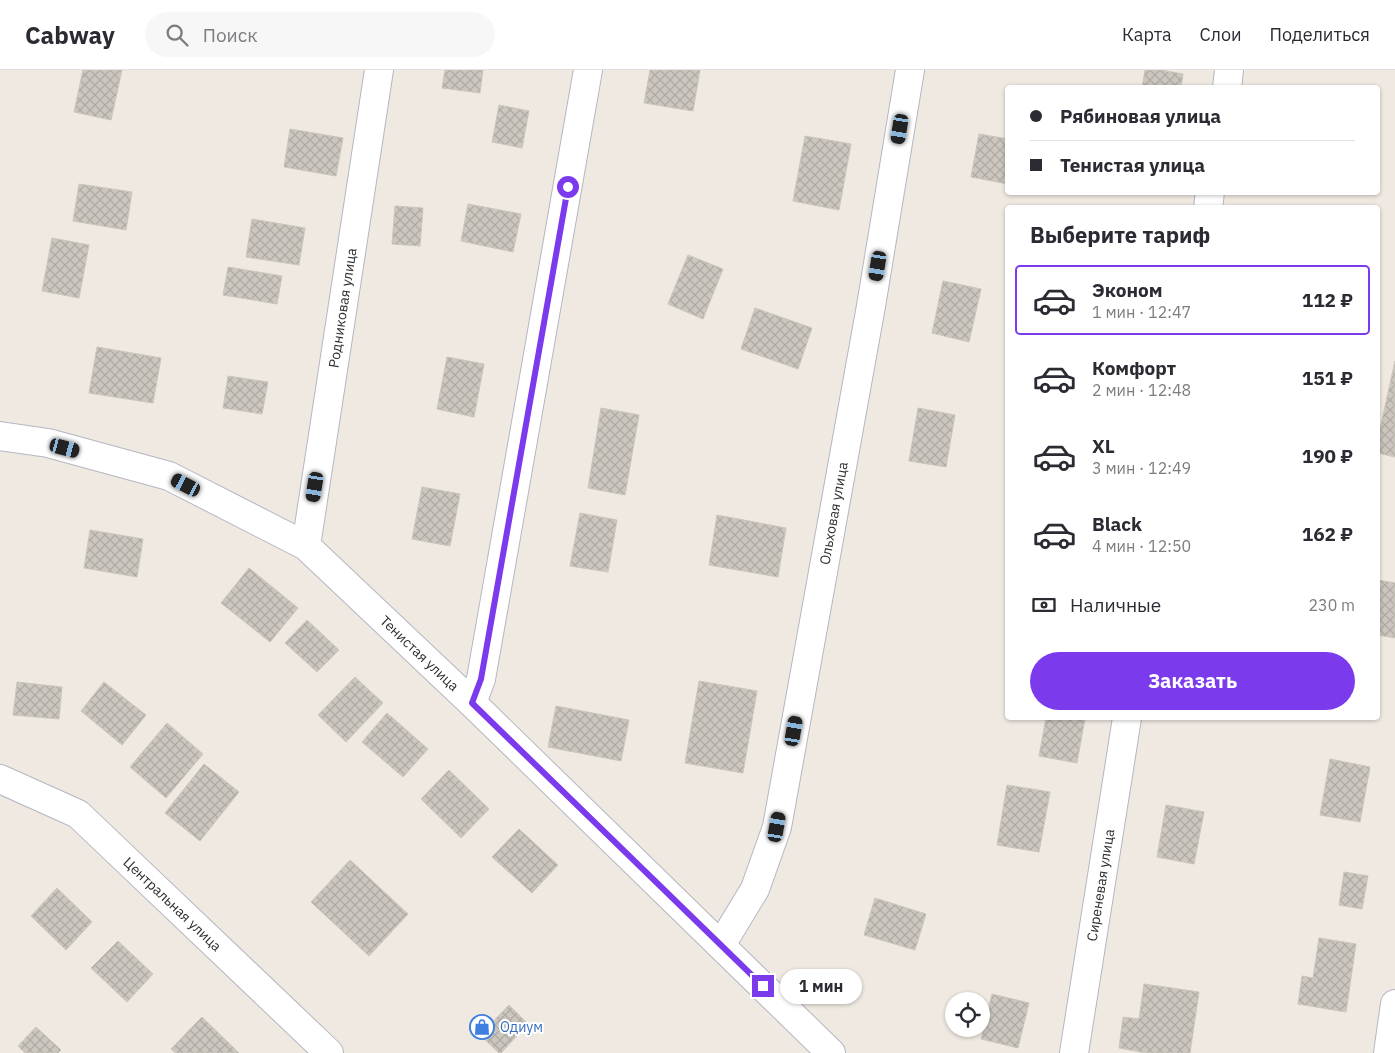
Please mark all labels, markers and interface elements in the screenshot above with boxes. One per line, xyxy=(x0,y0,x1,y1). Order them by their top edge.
search box xyxy=(145,12,495,57)
text: Cabway xyxy=(25,19,115,51)
icon: search xyxy=(163,21,191,49)
text: Поиск xyxy=(203,23,258,47)
text: Карта xyxy=(1122,23,1172,46)
text: Слои xyxy=(1200,23,1242,46)
text: Поделиться xyxy=(1270,23,1370,46)
text: Рябиновая улица xyxy=(1060,104,1221,128)
car xyxy=(890,113,909,145)
text: Тенистая улица xyxy=(1060,153,1205,177)
route start xyxy=(557,176,579,198)
text: Выберите тариф xyxy=(1030,220,1210,249)
street label: Родниковая улица xyxy=(324,246,361,369)
car xyxy=(868,250,887,282)
icon: car xyxy=(1032,278,1077,323)
text: Эконом xyxy=(1092,278,1163,302)
text: 112 ₽ xyxy=(1302,288,1353,312)
text: 1 мин · 12:47 xyxy=(1092,302,1191,322)
icon: car xyxy=(1032,356,1077,401)
text: Комфорт xyxy=(1092,356,1176,380)
text: 151 ₽ xyxy=(1302,366,1353,390)
text: 2 мин · 12:48 xyxy=(1092,380,1191,400)
icon: car xyxy=(1032,434,1077,479)
text: XL xyxy=(1092,434,1115,458)
car xyxy=(48,437,81,459)
text: 190 ₽ xyxy=(1302,444,1353,468)
text: 3 мин · 12:49 xyxy=(1092,458,1191,478)
street label: Ольховая улица xyxy=(815,460,852,566)
car xyxy=(305,471,324,503)
car xyxy=(169,472,202,498)
icon: car xyxy=(1032,512,1077,557)
text: Black xyxy=(1092,512,1142,536)
text: 162 ₽ xyxy=(1302,522,1353,546)
text: 4 мин · 12:50 xyxy=(1092,536,1191,556)
icon: cash xyxy=(1030,591,1058,619)
text: Наличные xyxy=(1070,593,1161,617)
text: 230 m xyxy=(1308,595,1355,615)
street label: Тенистая улица xyxy=(376,612,463,695)
button: Заказать xyxy=(1030,652,1355,710)
car xyxy=(784,715,803,747)
car xyxy=(767,811,786,843)
street label: Сиреневая улица xyxy=(1083,827,1118,943)
street label: Центральная улица xyxy=(120,853,226,955)
callout: 1 мин xyxy=(780,968,863,1004)
route end xyxy=(752,975,774,997)
text: 1 мин xyxy=(799,976,843,996)
map controls xyxy=(945,992,990,1037)
button: locate xyxy=(945,992,990,1037)
shop icon: Одиум xyxy=(469,1014,495,1040)
place label: Одиум xyxy=(500,1018,543,1036)

